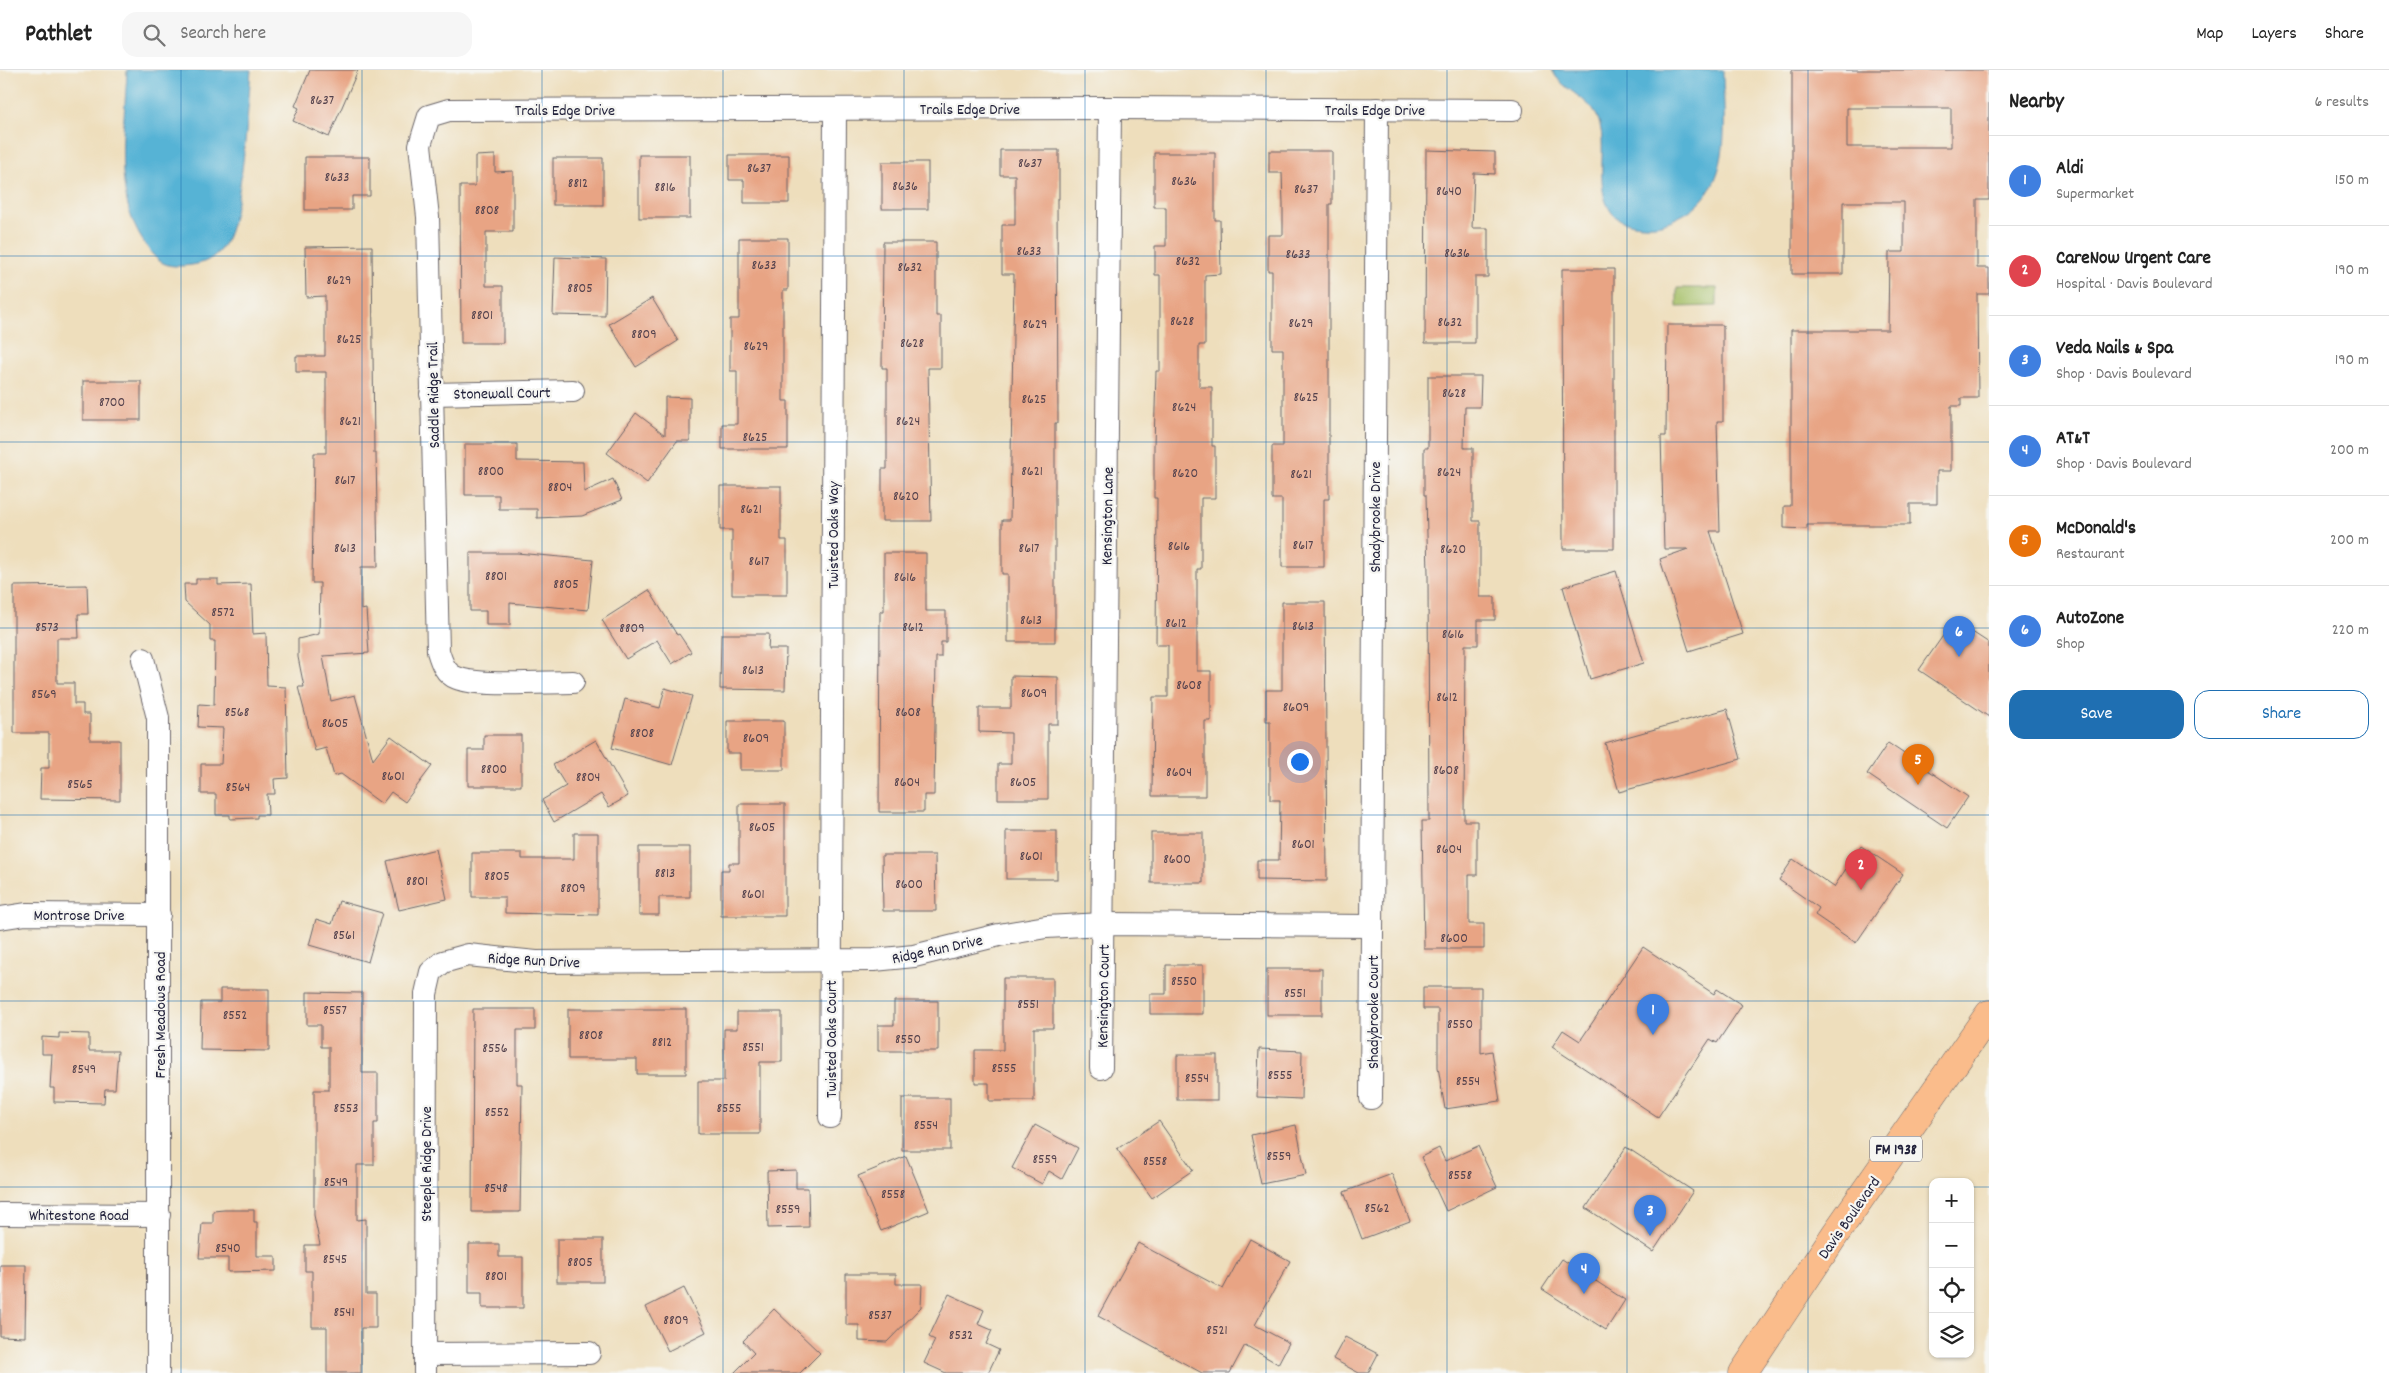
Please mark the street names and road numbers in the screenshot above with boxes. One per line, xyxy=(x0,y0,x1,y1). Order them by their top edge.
street label: Trails Edge Drive xyxy=(920,99,1020,122)
street label: Trails Edge Drive xyxy=(515,100,615,123)
street label: Trails Edge Drive xyxy=(1325,100,1425,123)
street label: Saddle Ridge Trail xyxy=(422,341,447,448)
street label: Stonewall Court xyxy=(453,382,551,407)
street label: Shadybrooke Drive xyxy=(1365,461,1388,573)
street label: Kensington Lane xyxy=(1096,467,1121,565)
street label: Twisted Oaks Way xyxy=(823,481,846,589)
street label: Montrose Drive xyxy=(33,905,125,928)
street label: Ridge Run Drive xyxy=(890,930,985,971)
street label: Kensington Court xyxy=(1092,944,1117,1048)
street label: Ridge Run Drive xyxy=(487,948,581,975)
street label: Fresh Meadows Road xyxy=(150,951,173,1079)
street label: Shadybrooke Court xyxy=(1363,955,1386,1069)
street label: Twisted Oaks Court xyxy=(821,980,844,1098)
street label: Steeple Ridge Drive xyxy=(416,1106,439,1222)
road number: FM 1938 xyxy=(1870,1136,1922,1162)
street label: Davis Boulevard xyxy=(1813,1173,1887,1264)
street label: Whitestone Road xyxy=(29,1205,129,1228)

